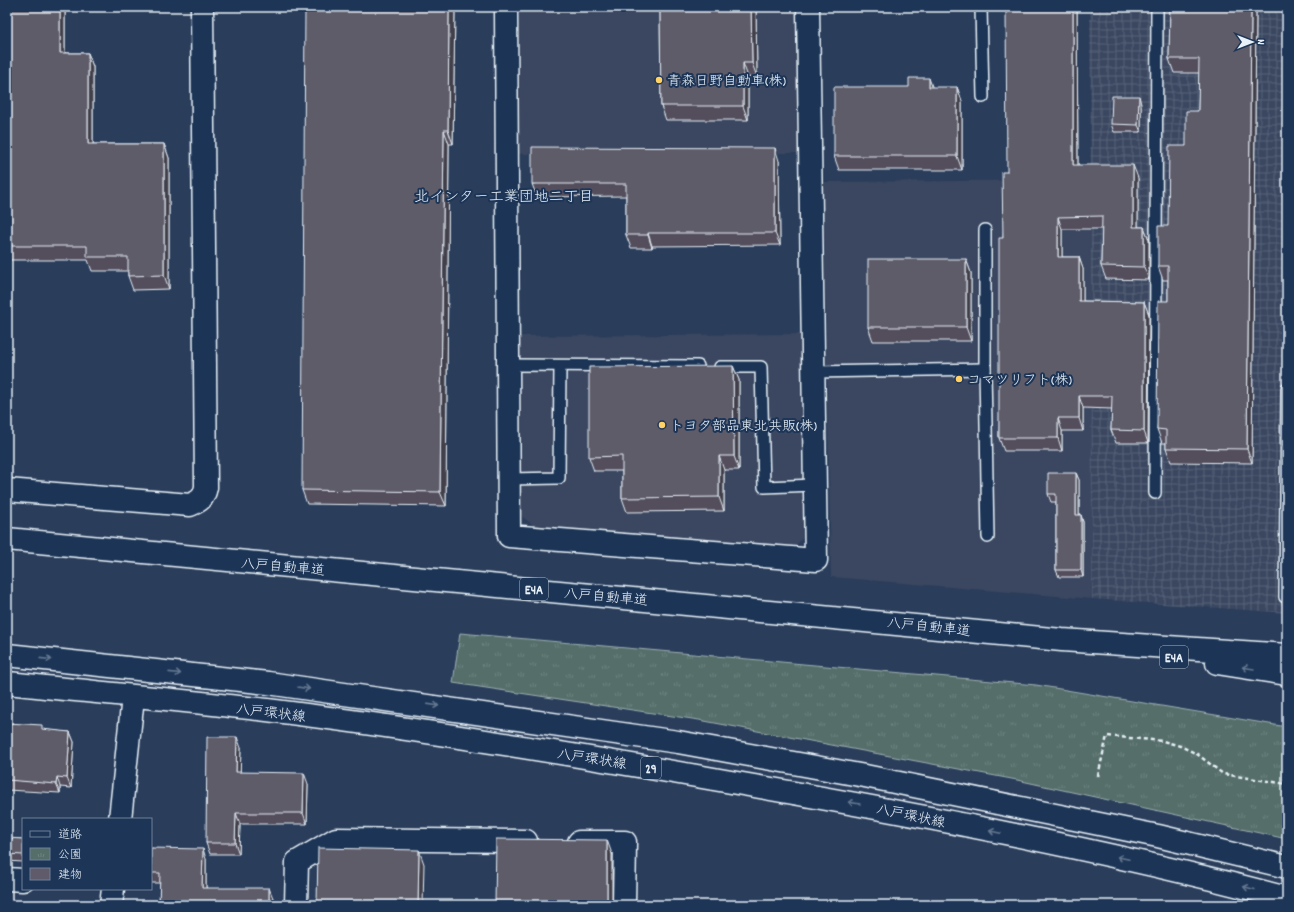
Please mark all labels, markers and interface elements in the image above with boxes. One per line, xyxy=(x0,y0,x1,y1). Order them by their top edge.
north arrow xyxy=(1232,22,1272,62)
text: N xyxy=(1252,39,1268,45)
place label: 青森日野自動車(株) xyxy=(667,72,786,92)
marker: 青森日野自動車(株) xyxy=(654,75,664,85)
district label: 北インター工業団地二丁目 xyxy=(414,187,594,209)
place label: コマツリフト(株) xyxy=(967,371,1072,391)
marker: コマツリフト(株) xyxy=(954,374,964,384)
place label: トヨタ部品東北共販(株) xyxy=(670,417,817,437)
marker: トヨタ部品東北共販(株) xyxy=(657,420,667,430)
street label: 八戸自動車道 xyxy=(240,554,326,582)
road number: E4A xyxy=(520,578,548,600)
street label: 八戸自動車道 xyxy=(563,584,649,612)
street label: 八戸自動車道 xyxy=(886,614,972,642)
road number: E4A xyxy=(1160,646,1188,668)
one-way arrow xyxy=(39,655,52,663)
one-way arrow xyxy=(1242,664,1255,672)
one-way arrow xyxy=(168,669,181,677)
one-way arrow xyxy=(297,684,310,692)
street label: 八戸環状線 xyxy=(235,700,307,728)
one-way arrow xyxy=(426,701,439,709)
street label: 八戸環状線 xyxy=(556,745,628,775)
road number: 29 xyxy=(641,757,661,779)
one-way arrow xyxy=(848,799,861,807)
street label: 八戸環状線 xyxy=(874,800,947,834)
legend xyxy=(22,818,152,890)
text: 道路 xyxy=(58,827,82,844)
one-way arrow xyxy=(989,828,1002,836)
text: 公園 xyxy=(58,847,82,864)
one-way arrow xyxy=(1117,854,1130,862)
text: 建物 xyxy=(58,867,82,884)
one-way arrow xyxy=(1243,884,1256,891)

